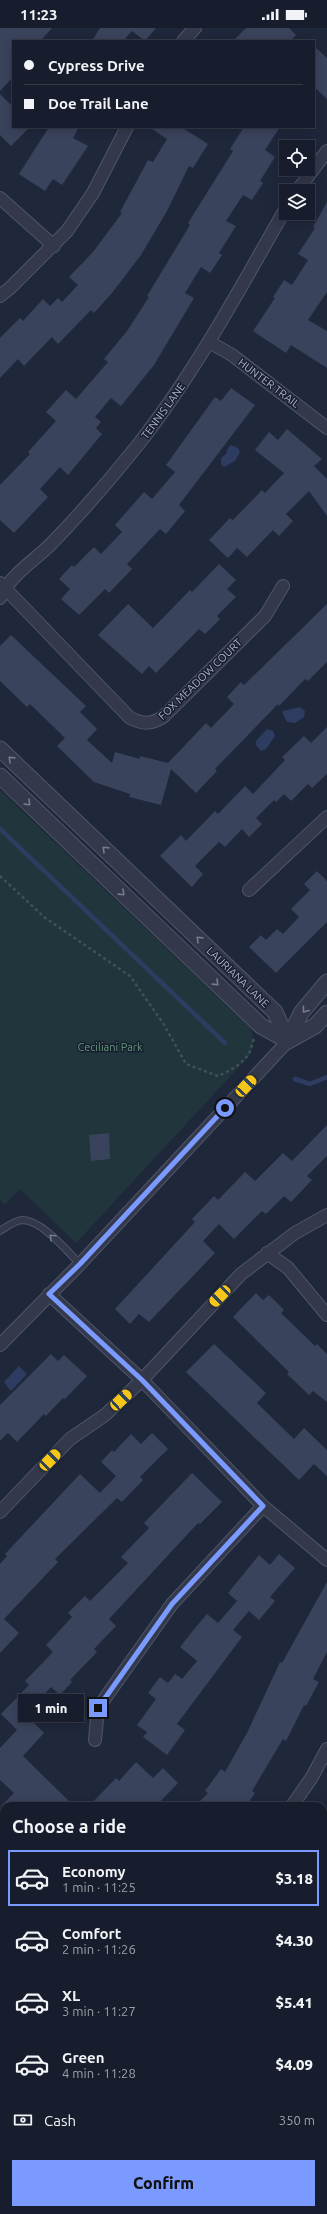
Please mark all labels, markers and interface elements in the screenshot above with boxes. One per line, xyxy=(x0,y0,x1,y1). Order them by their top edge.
text: 11:23 xyxy=(20,6,58,23)
text: Cypress Drive xyxy=(48,57,145,74)
text: Doe Trail Lane xyxy=(48,95,149,112)
map controls xyxy=(279,140,315,220)
button: locate xyxy=(279,140,315,176)
button: layers xyxy=(279,184,315,220)
street label: HUNTER TRAIL xyxy=(236,356,302,410)
street label: TENNIS LANE xyxy=(139,381,187,441)
street label: FOX MEADOW COURT xyxy=(156,636,244,722)
one-way arrow xyxy=(8,756,16,764)
one-way arrow xyxy=(23,798,31,806)
one-way arrow xyxy=(102,846,110,854)
one-way arrow xyxy=(117,888,125,896)
one-way arrow xyxy=(196,936,204,944)
street label: LAURIANA LANE xyxy=(204,944,272,1010)
one-way arrow xyxy=(211,978,219,986)
one-way arrow xyxy=(302,1005,309,1012)
park label: Ceciliani Park xyxy=(77,1041,143,1053)
car xyxy=(233,1073,259,1099)
route start xyxy=(216,1099,234,1117)
one-way arrow xyxy=(49,1234,57,1242)
car xyxy=(207,1283,233,1309)
car xyxy=(108,1387,134,1413)
car xyxy=(37,1447,63,1473)
callout: 1 min xyxy=(18,1694,84,1722)
route end xyxy=(89,1699,107,1717)
text: 1 min xyxy=(34,1701,68,1715)
text: Choose a ride xyxy=(12,1816,126,1836)
icon: car xyxy=(14,1860,50,1896)
text: Economy xyxy=(62,1863,126,1880)
text: $3.18 xyxy=(275,1870,313,1887)
text: 1 min · 11:25 xyxy=(62,1880,136,1894)
icon: car xyxy=(14,1922,50,1958)
text: Comfort xyxy=(62,1925,121,1942)
text: $4.30 xyxy=(275,1932,313,1949)
text: 2 min · 11:26 xyxy=(62,1942,136,1956)
icon: car xyxy=(14,1984,50,2020)
text: XL xyxy=(62,1987,80,2004)
text: $5.41 xyxy=(275,1994,313,2011)
text: 3 min · 11:27 xyxy=(62,2004,136,2018)
icon: car xyxy=(14,2046,50,2082)
text: Green xyxy=(62,2049,104,2066)
text: $4.09 xyxy=(275,2056,313,2073)
text: 4 min · 11:28 xyxy=(62,2066,136,2080)
icon: cash xyxy=(12,2109,34,2131)
text: Cash xyxy=(44,2112,76,2129)
text: 350 m xyxy=(279,2113,315,2127)
button: Confirm xyxy=(12,2160,315,2206)

